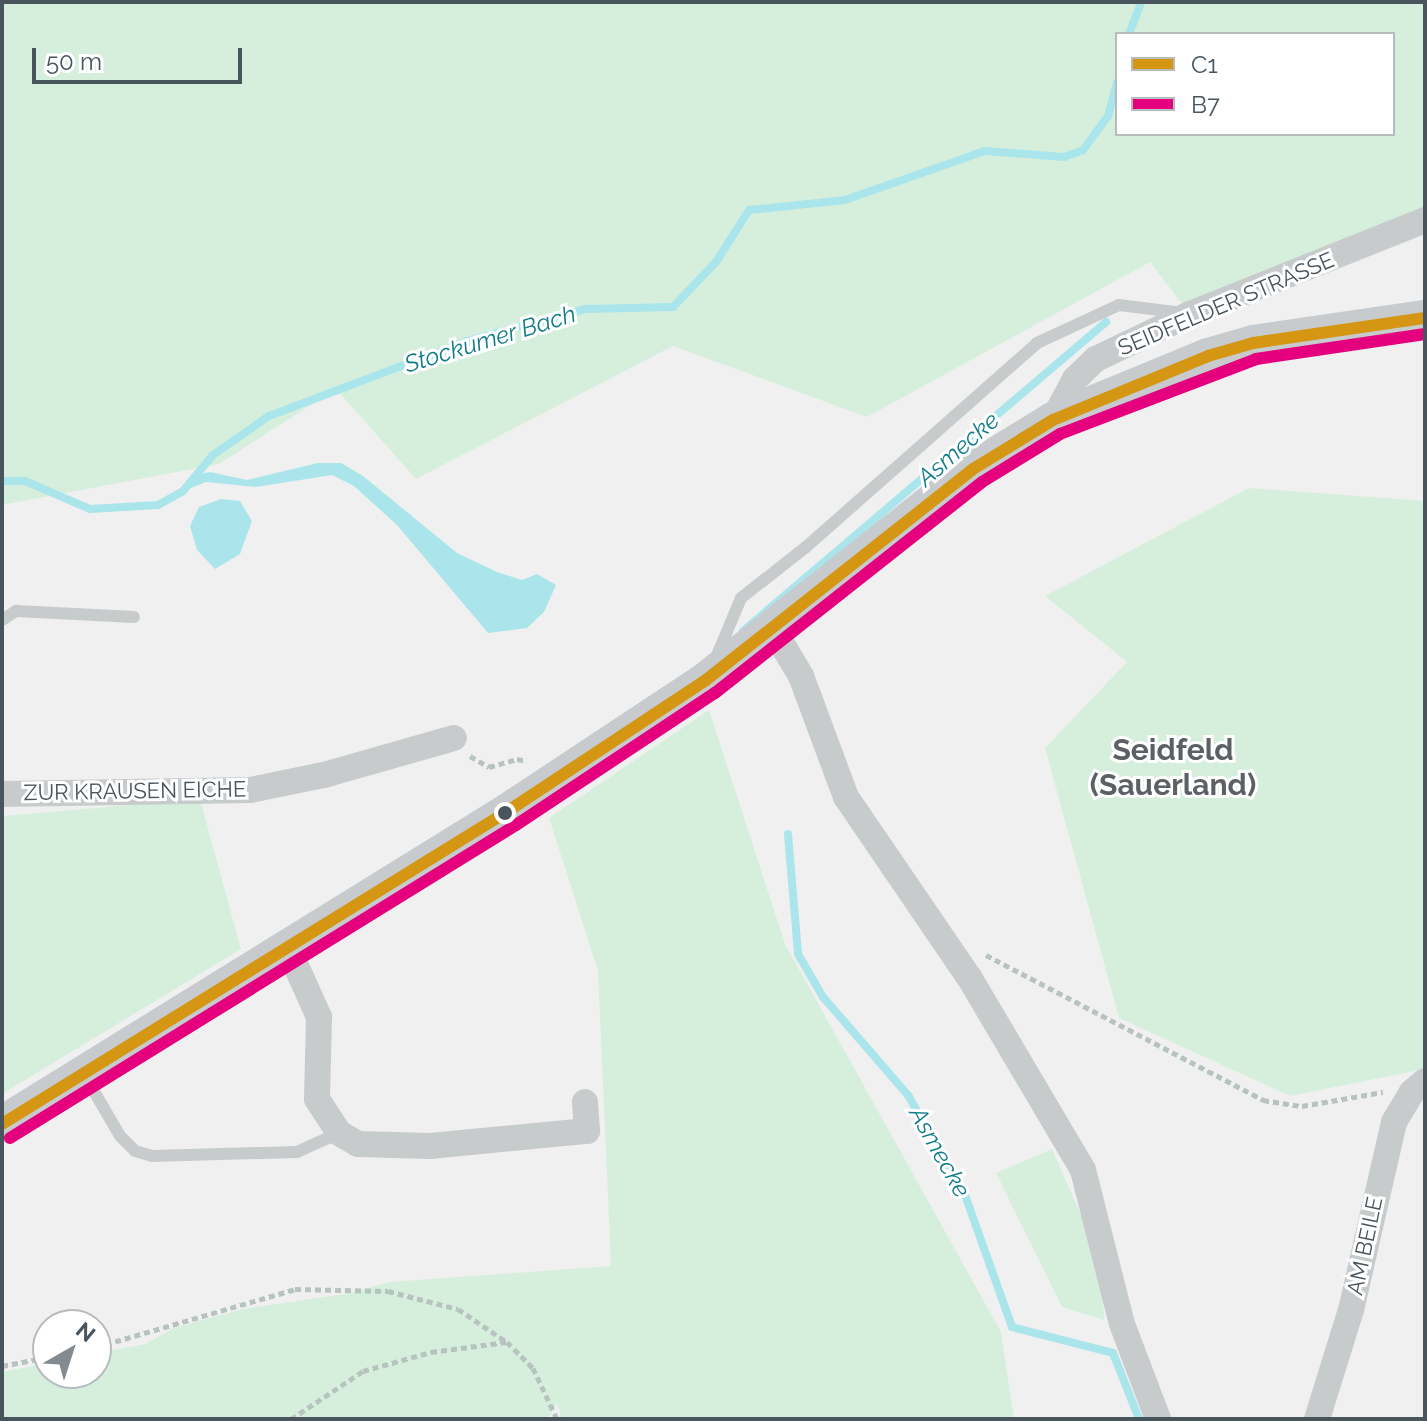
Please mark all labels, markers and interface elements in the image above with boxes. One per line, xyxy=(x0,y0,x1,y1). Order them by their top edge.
scale bar xyxy=(36,32,246,82)
legend xyxy=(1115,32,1395,136)
text: 50 m xyxy=(46,47,102,76)
text: C1 xyxy=(1191,50,1218,79)
text: B7 xyxy=(1191,90,1220,119)
street label: SEIDFELDER STRASSE xyxy=(1114,247,1338,361)
water label: Stockumer Bach xyxy=(401,299,579,379)
water label: Asmecke xyxy=(911,406,1005,492)
district label: Seidfeld (Sauerland) xyxy=(1090,732,1256,802)
street label: ZUR KRAUSEN EICHE xyxy=(23,776,247,806)
unlabelled marker xyxy=(497,805,513,821)
water label: Asmecke xyxy=(903,1102,977,1202)
street label: AM BEILE xyxy=(1342,1195,1388,1297)
north arrow xyxy=(32,1309,112,1389)
text: N xyxy=(71,1317,101,1347)

